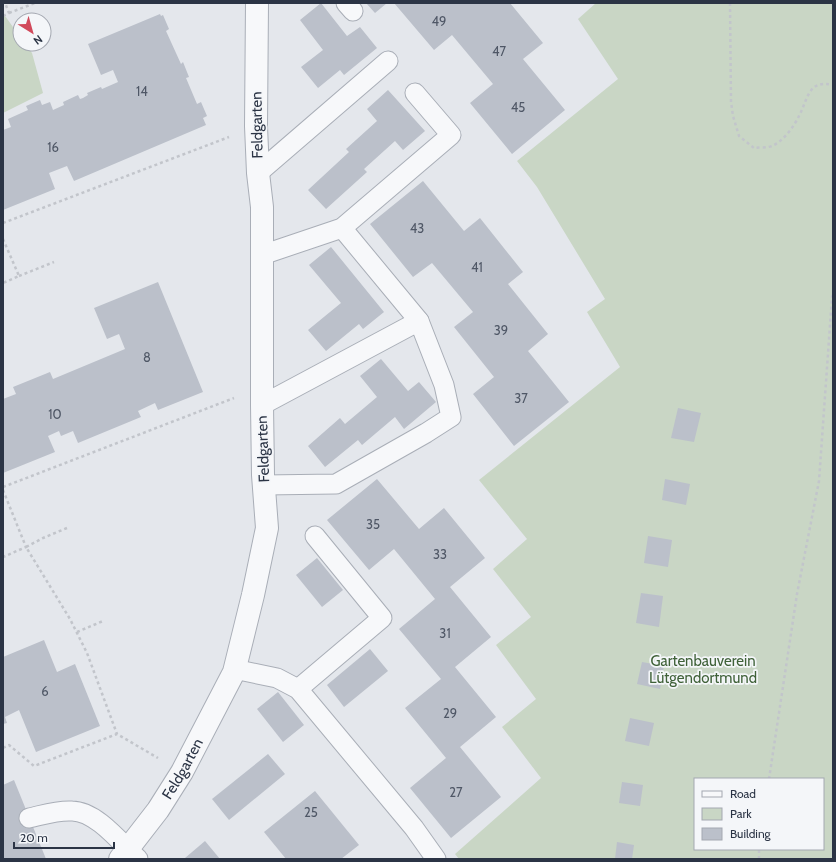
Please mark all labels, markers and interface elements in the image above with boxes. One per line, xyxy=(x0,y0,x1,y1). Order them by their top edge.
north arrow xyxy=(12,12,52,52)
house number: 49 xyxy=(432,13,446,29)
text: N xyxy=(31,32,45,48)
house number: 47 xyxy=(492,43,506,59)
house number: 14 xyxy=(136,83,148,99)
street label: Feldgarten xyxy=(247,91,267,159)
house number: 45 xyxy=(511,99,525,115)
house number: 16 xyxy=(47,139,59,155)
house number: 43 xyxy=(410,220,424,236)
house number: 41 xyxy=(471,259,483,275)
house number: 39 xyxy=(494,322,508,338)
house number: 8 xyxy=(143,349,151,365)
house number: 37 xyxy=(514,390,528,406)
house number: 10 xyxy=(48,406,62,422)
street label: Feldgarten xyxy=(253,415,273,483)
house number: 35 xyxy=(366,516,380,532)
house number: 33 xyxy=(433,546,447,562)
house number: 31 xyxy=(439,625,451,641)
park label: Gartenbauverein Lütgendortmund xyxy=(649,652,757,687)
house number: 6 xyxy=(41,683,49,699)
house number: 29 xyxy=(443,705,457,721)
street label: Feldgarten xyxy=(158,735,207,803)
legend xyxy=(694,778,824,850)
house number: 27 xyxy=(449,784,463,800)
text: Road xyxy=(730,786,756,801)
house number: 25 xyxy=(304,804,318,820)
text: Park xyxy=(730,806,752,821)
scale bar xyxy=(14,824,114,850)
text: Building xyxy=(730,826,772,841)
text: 20 m xyxy=(20,830,48,845)

